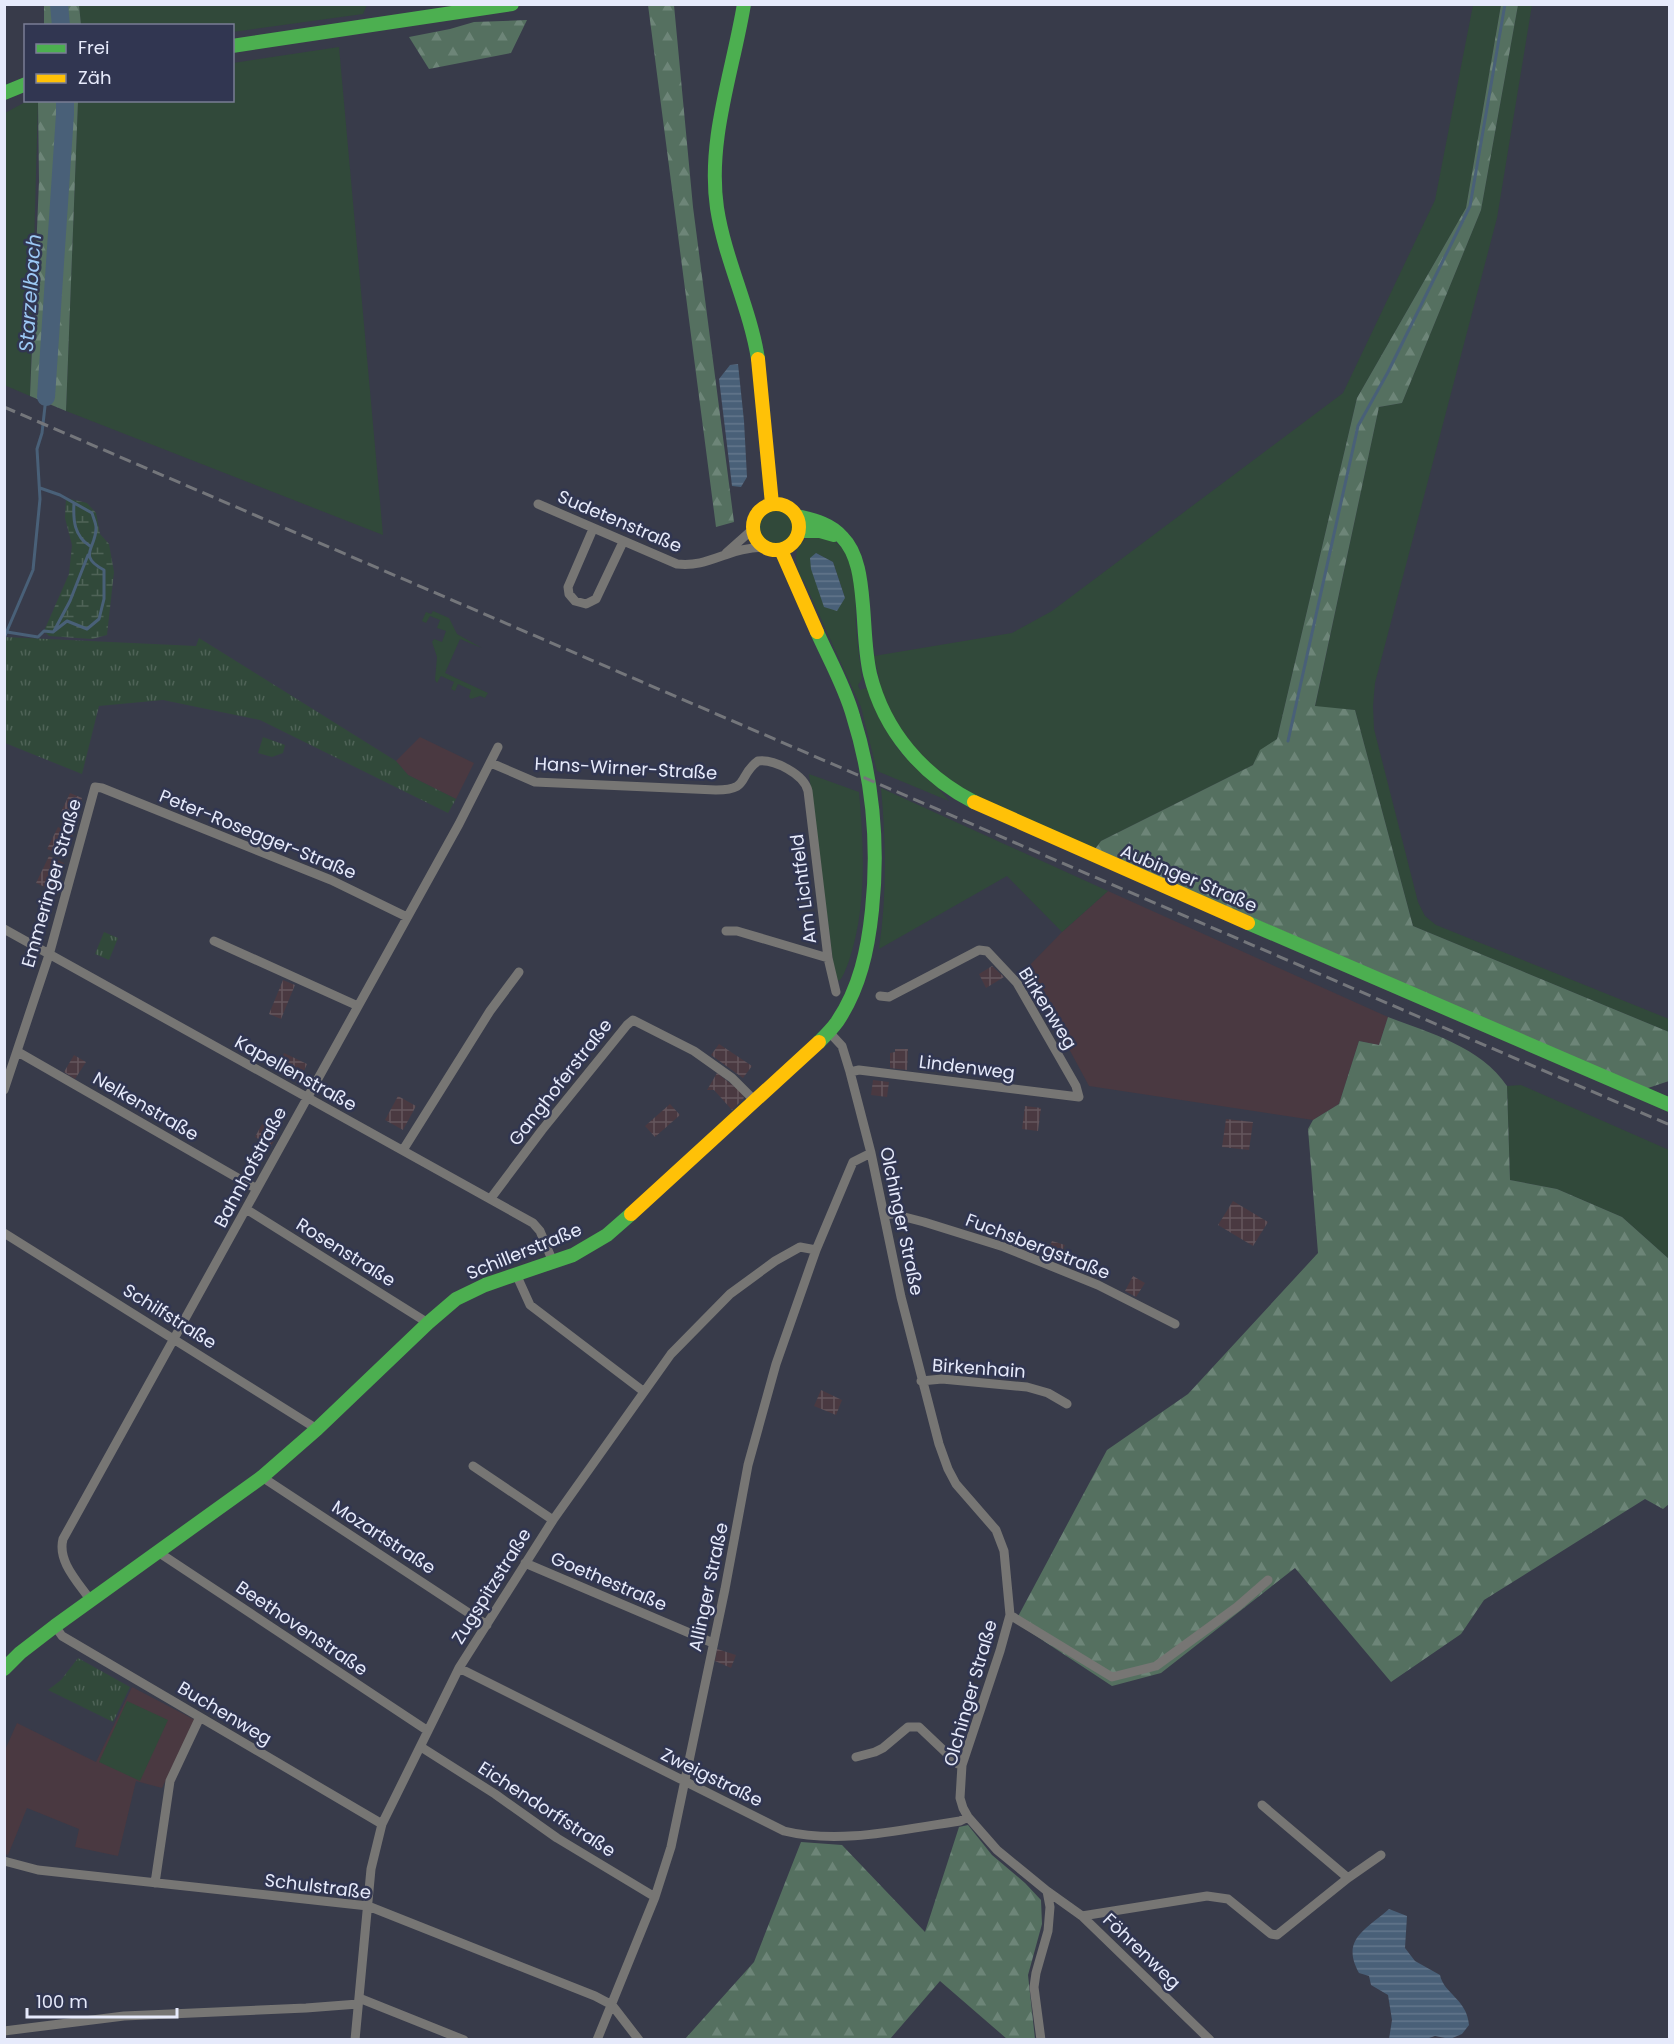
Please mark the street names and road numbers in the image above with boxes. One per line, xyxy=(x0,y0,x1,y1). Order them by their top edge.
street label: Sudetenstraße xyxy=(554,484,686,558)
street label: Hans-Wirner-Straße xyxy=(534,751,718,785)
street label: Peter-Rosegger-Straße xyxy=(156,783,360,885)
street label: Emmeringer Straße xyxy=(15,796,87,970)
street label: Am Lichtfeld xyxy=(784,833,822,945)
street label: Aubinger Straße xyxy=(1117,838,1261,918)
street label: Birkenweg xyxy=(1013,962,1083,1054)
street label: Ganghoferstraße xyxy=(502,1013,618,1151)
street label: Kapellenstraße xyxy=(230,1029,362,1117)
street label: Lindenweg xyxy=(918,1049,1016,1085)
street label: Nelkenstraße xyxy=(88,1066,204,1146)
street label: Bahnhofstraße xyxy=(208,1102,292,1232)
street label: Olchinger Straße xyxy=(874,1144,930,1298)
street label: Fuchsbergstraße xyxy=(962,1207,1114,1285)
street label: Rosenstraße xyxy=(292,1212,400,1292)
street label: Schillerstraße xyxy=(463,1216,585,1286)
street label: Schilfstraße xyxy=(118,1277,222,1355)
street label: Birkenhain xyxy=(931,1352,1027,1384)
street label: Mozartstraße xyxy=(327,1494,441,1580)
street label: Allinger Straße xyxy=(682,1520,734,1654)
street label: Zugspitzstraße xyxy=(445,1523,537,1649)
street label: Goethestraße xyxy=(547,1545,671,1617)
street label: Beethovenstraße xyxy=(231,1575,373,1681)
street label: Olchinger Straße xyxy=(937,1617,1003,1769)
street label: Buchenweg xyxy=(173,1675,277,1751)
street label: Zweigstraße xyxy=(657,1742,767,1812)
street label: Eichendorffstraße xyxy=(473,1755,621,1863)
street label: Schulstraße xyxy=(263,1867,373,1905)
street label: Föhrenweg xyxy=(1097,1907,1187,1995)

